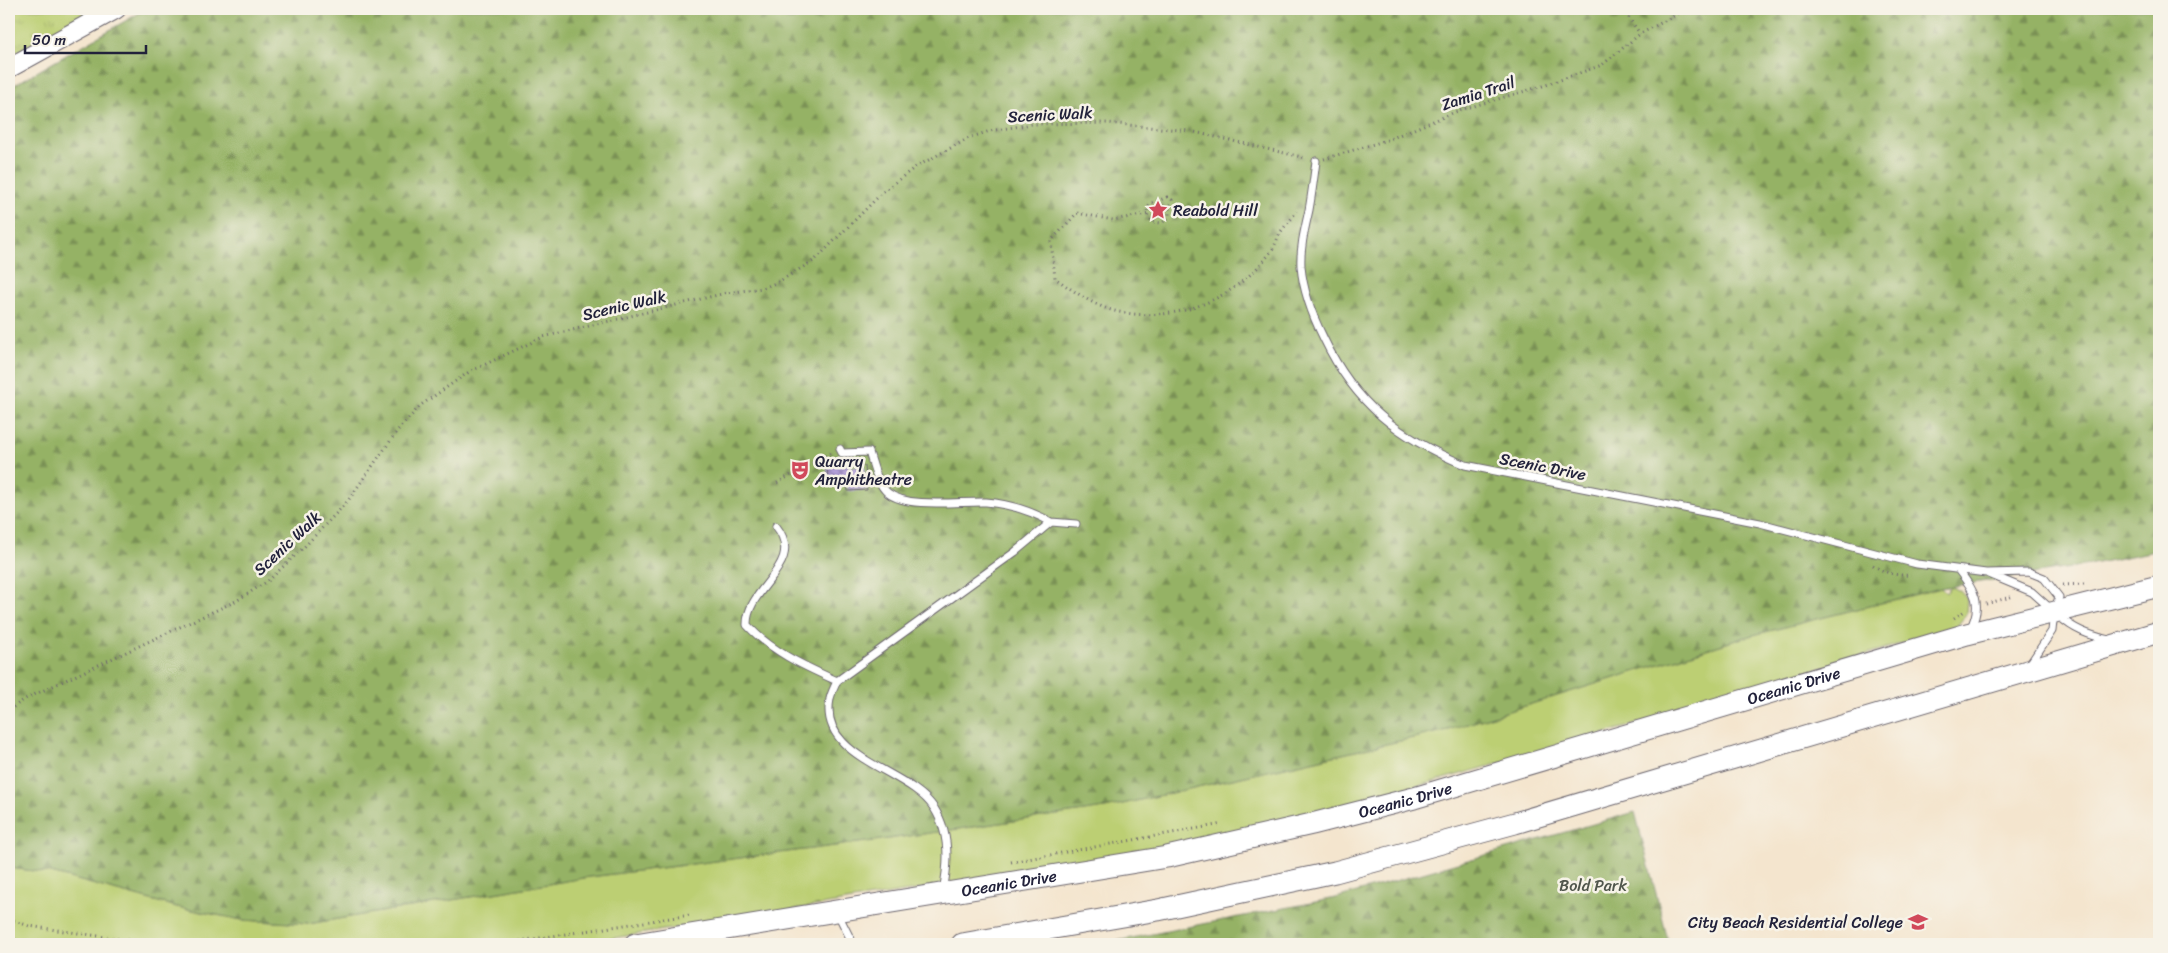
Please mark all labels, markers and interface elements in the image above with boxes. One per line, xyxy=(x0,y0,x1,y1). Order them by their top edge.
scale bar xyxy=(25,22,146,54)
text: 50 m xyxy=(32,27,67,53)
street label: Zamia Trail xyxy=(1437,68,1519,119)
street label: Scenic Walk xyxy=(1007,98,1094,131)
place label: Reabold Hill xyxy=(1173,196,1258,225)
place icon: Reabold Hill xyxy=(1147,199,1169,221)
street label: Scenic Walk xyxy=(580,282,669,329)
street label: Scenic Drive xyxy=(1497,444,1589,489)
place label: Quarry Amphitheatre xyxy=(814,447,912,494)
theatre icon: Quarry Amphitheatre xyxy=(789,459,811,481)
street label: Scenic Walk xyxy=(246,503,329,583)
street label: Oceanic Drive xyxy=(1744,658,1844,713)
street label: Oceanic Drive xyxy=(1355,773,1456,827)
street label: Oceanic Drive xyxy=(959,861,1059,905)
park label: Bold Park xyxy=(1559,871,1627,900)
place label: City Beach Residential College xyxy=(1688,908,1903,937)
school or university icon: City Beach Residential College xyxy=(1907,911,1929,933)

